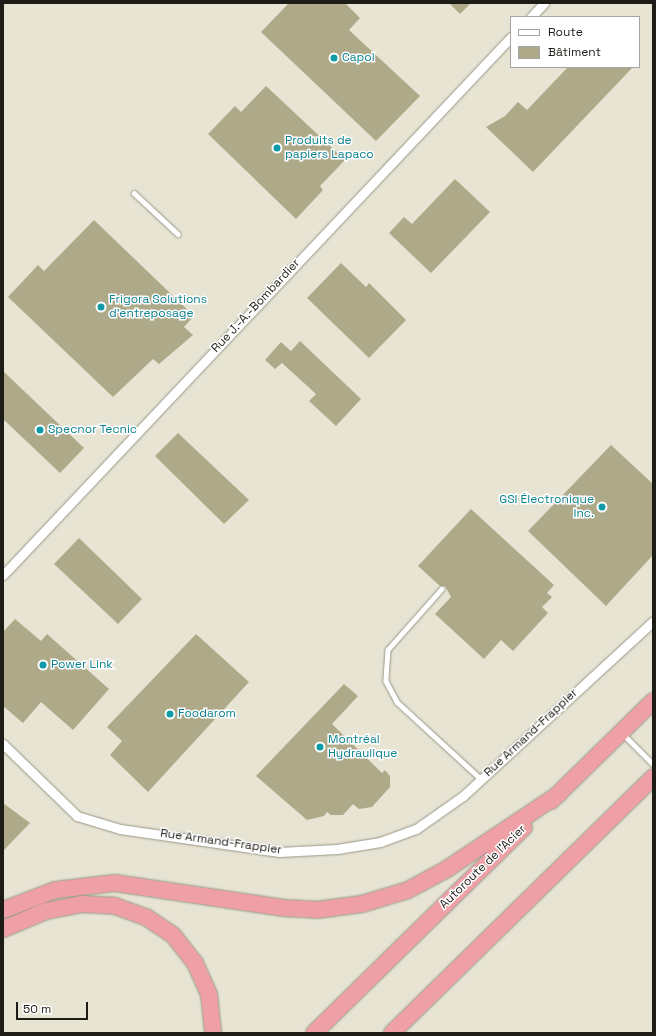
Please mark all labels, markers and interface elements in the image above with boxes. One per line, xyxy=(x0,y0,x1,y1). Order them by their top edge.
legend xyxy=(510,16,640,68)
text: Route xyxy=(548,24,583,40)
text: Bâtiment xyxy=(548,44,601,60)
place label: Capol xyxy=(342,51,375,65)
marker: Capol xyxy=(329,53,339,63)
place label: Produits de papiers Lapaco xyxy=(285,134,374,162)
marker: Produits de papiers Lapaco xyxy=(272,143,282,153)
street label: Rue J.-A.-Bombardier xyxy=(209,256,303,356)
place label: Frigora Solutions d'entreposage xyxy=(109,293,207,321)
marker: Frigora Solutions d'entreposage xyxy=(96,302,106,312)
place label: Specnor Tecnic xyxy=(48,423,137,437)
marker: Specnor Tecnic xyxy=(35,425,45,435)
place label: GSI Électronique Inc. xyxy=(499,493,594,521)
marker: GSI Électronique Inc. xyxy=(597,502,607,512)
place label: Power Link xyxy=(51,658,113,672)
marker: Power Link xyxy=(38,660,48,670)
street label: Rue Armand-Frappier xyxy=(481,686,581,780)
place label: Foodarom xyxy=(178,707,236,721)
marker: Foodarom xyxy=(165,709,175,719)
place label: Montréal Hydraulique xyxy=(328,733,397,761)
marker: Montréal Hydraulique xyxy=(315,742,325,752)
street label: Autoroute de l'Acier xyxy=(437,822,529,912)
street label: Rue Armand-Frappier xyxy=(159,826,283,858)
scale bar xyxy=(18,994,90,1020)
text: 50 m xyxy=(23,1001,51,1017)

